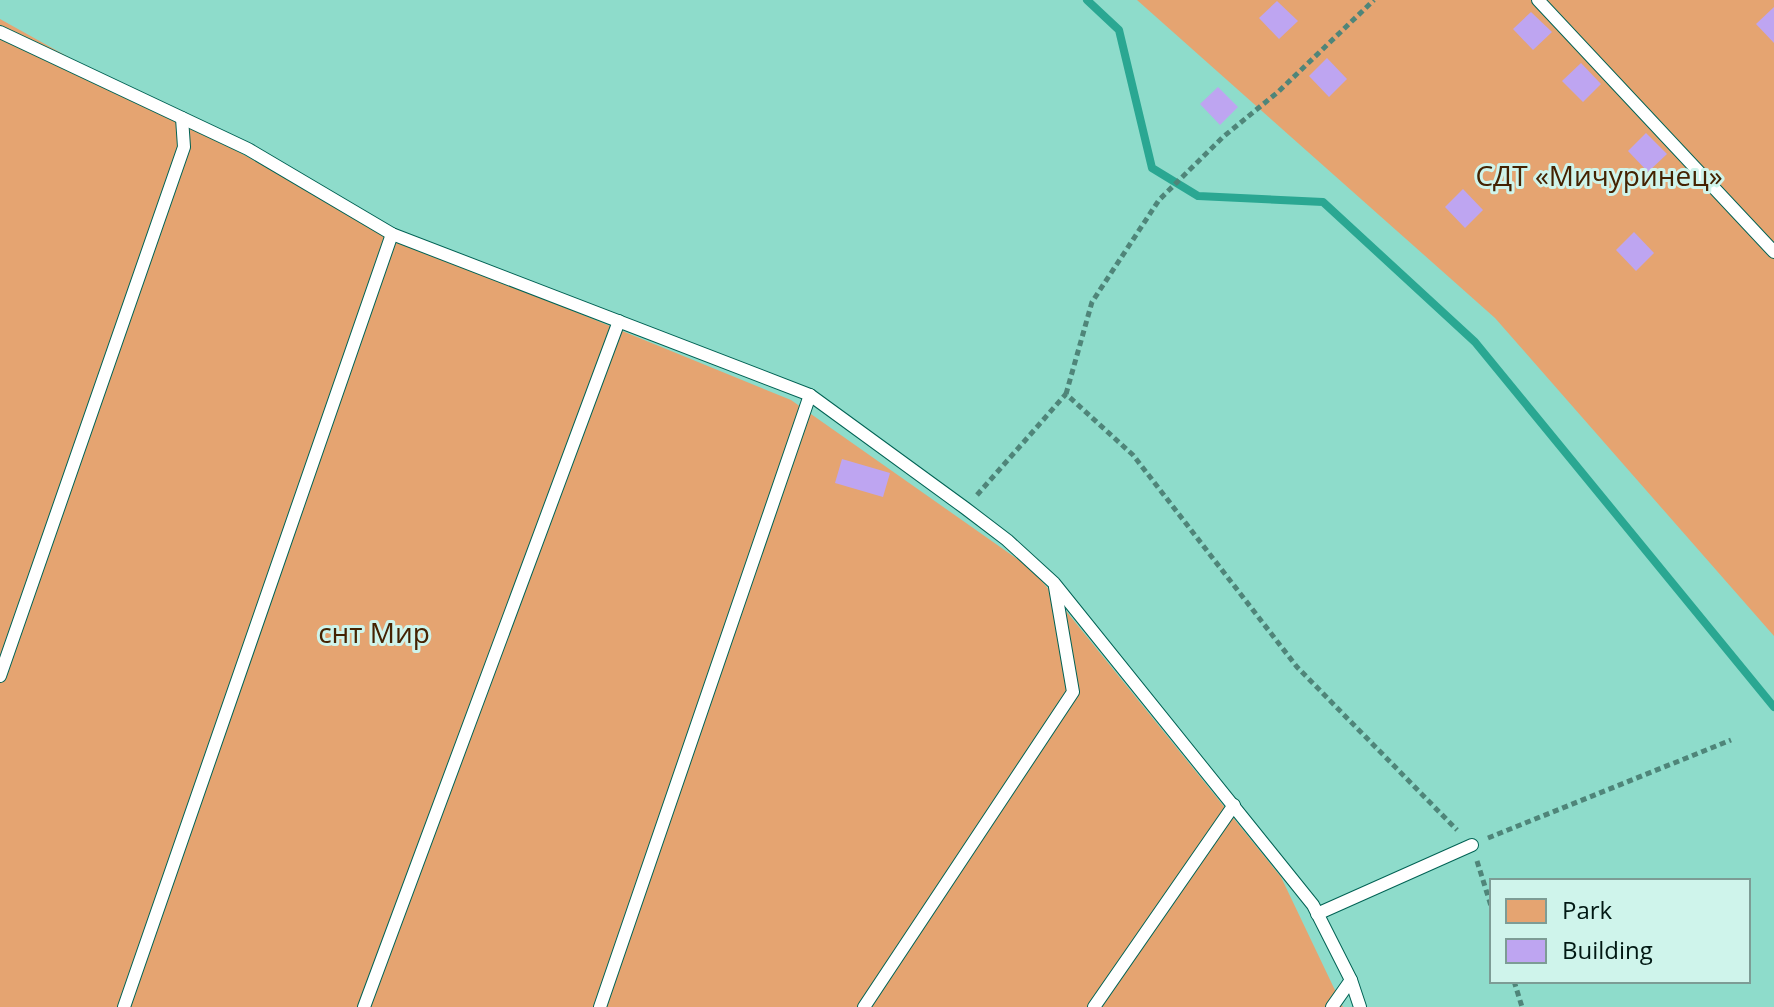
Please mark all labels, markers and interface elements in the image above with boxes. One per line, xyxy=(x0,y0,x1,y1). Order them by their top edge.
park label: СДТ «Мичуринец» xyxy=(1475,156,1723,194)
park label: снт Мир xyxy=(318,613,430,651)
legend xyxy=(1490,879,1750,983)
text: Park xyxy=(1562,893,1613,926)
text: Building xyxy=(1562,933,1653,966)

